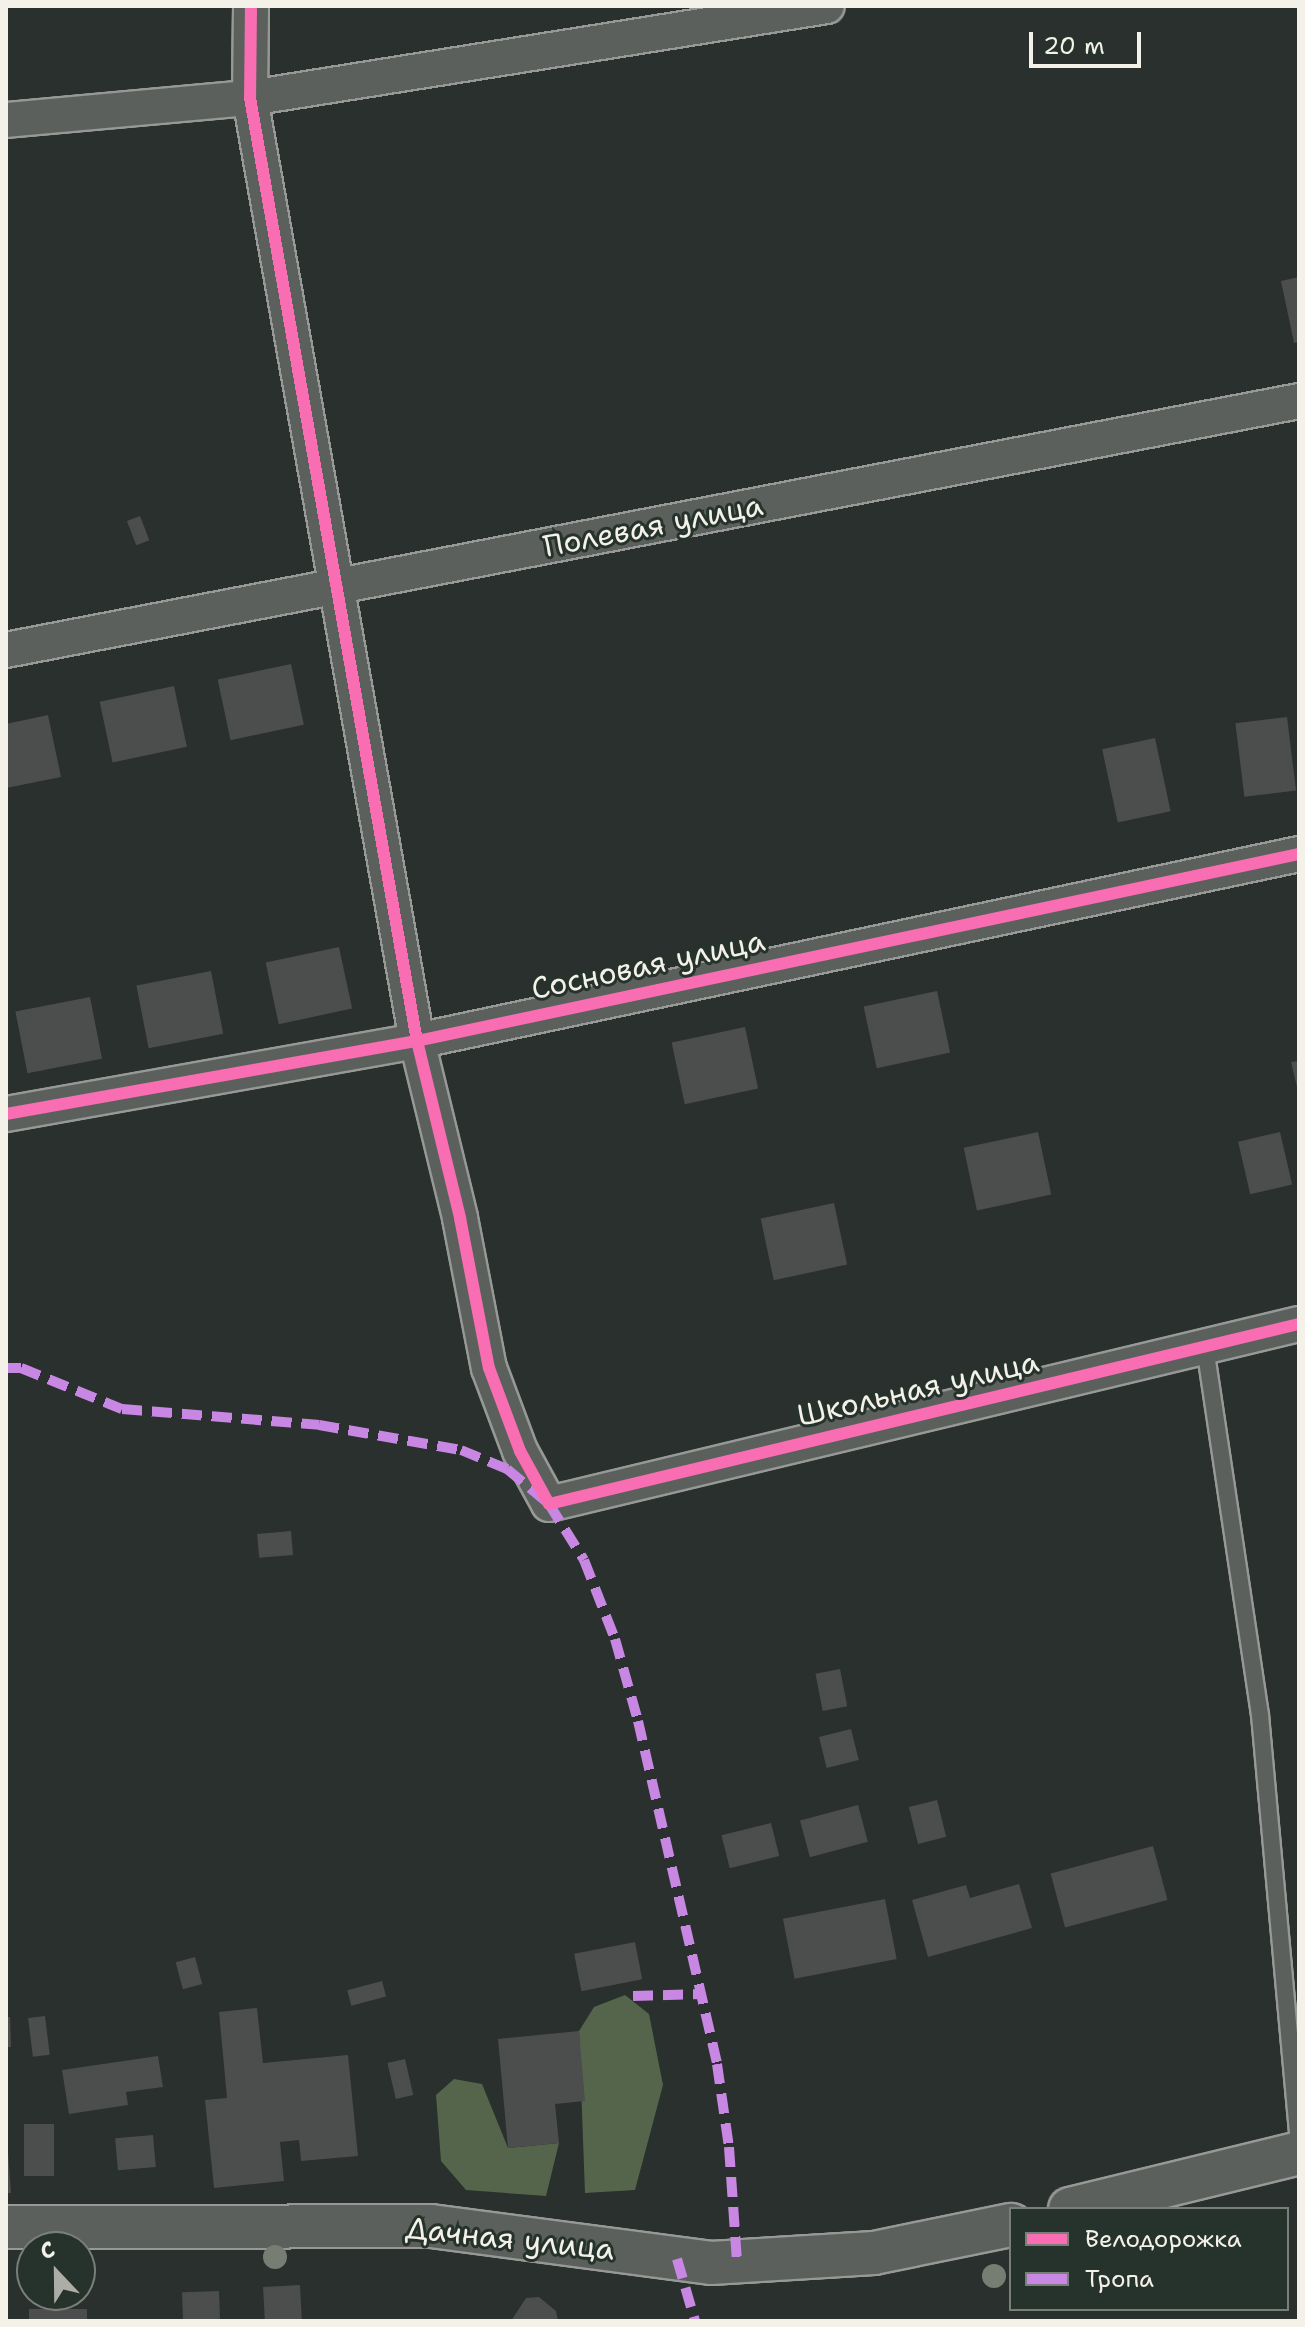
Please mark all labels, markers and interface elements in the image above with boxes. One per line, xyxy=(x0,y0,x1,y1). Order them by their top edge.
scale bar xyxy=(1033,16,1145,66)
text: 20 m xyxy=(1043,30,1105,62)
street label: Полевая улица xyxy=(540,487,766,565)
street label: Сосновая улица xyxy=(528,923,768,1007)
street label: Школьная улица xyxy=(794,1344,1042,1434)
legend xyxy=(1009,2207,1289,2311)
street label: Дачная улица xyxy=(404,2210,616,2268)
text: Велодорожка xyxy=(1085,2223,1242,2255)
north arrow xyxy=(16,2231,96,2311)
text: С xyxy=(36,2234,59,2266)
text: Тропа xyxy=(1085,2263,1154,2295)

